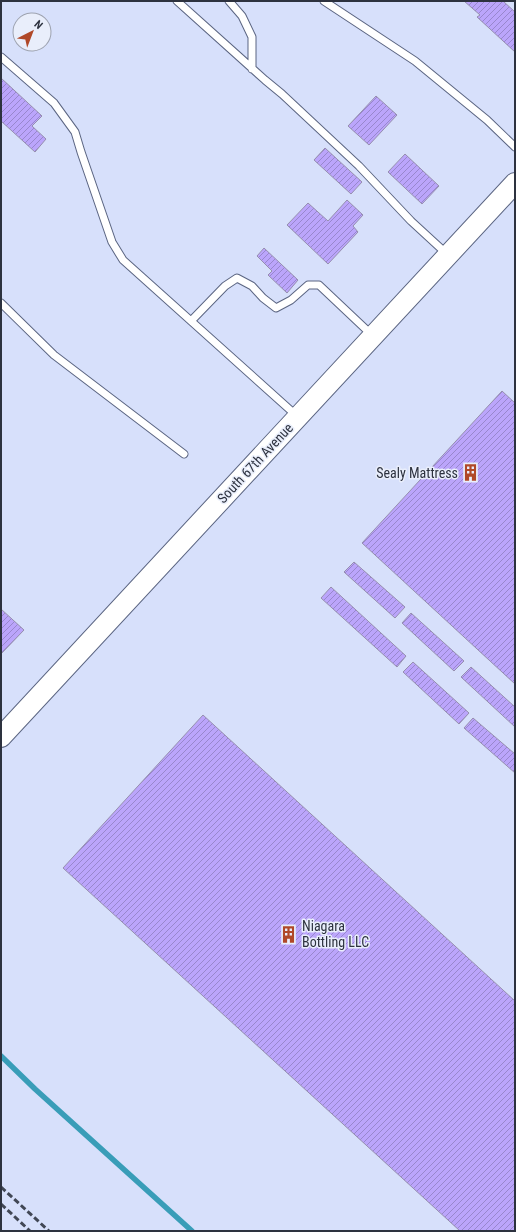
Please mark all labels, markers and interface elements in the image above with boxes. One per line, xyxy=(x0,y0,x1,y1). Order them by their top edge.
north arrow xyxy=(12,12,52,52)
text: N xyxy=(31,18,45,32)
street label: South 67th Avenue xyxy=(214,419,296,506)
building icon: Sealy Mattress xyxy=(461,463,481,483)
place label: Sealy Mattress xyxy=(376,465,458,481)
place label: Niagara Bottling LLC xyxy=(302,918,369,950)
building icon: Niagara Bottling LLC xyxy=(279,924,299,944)

